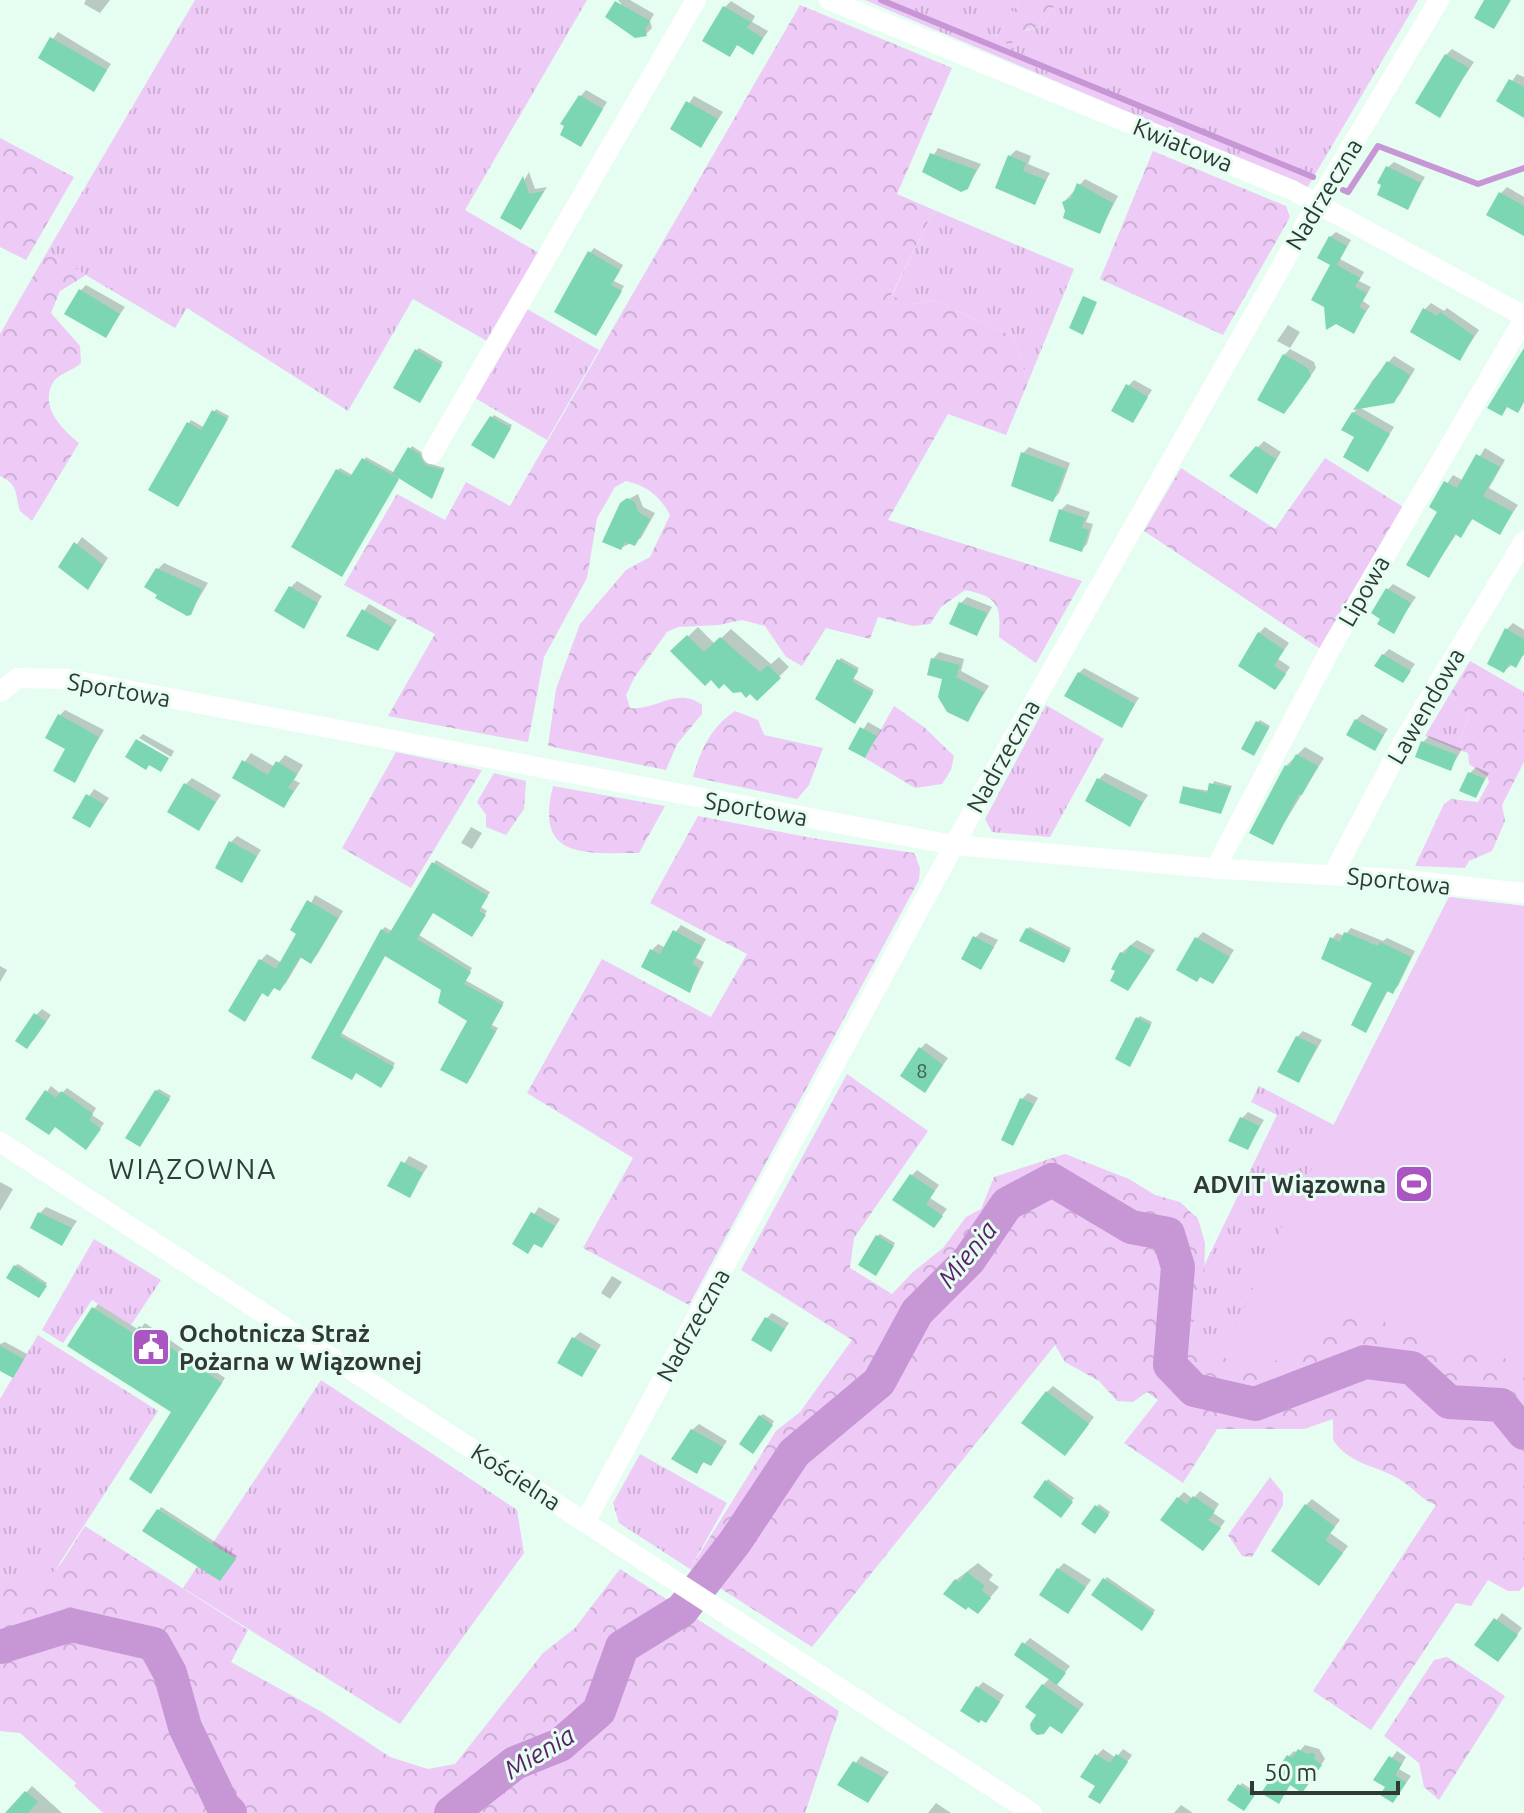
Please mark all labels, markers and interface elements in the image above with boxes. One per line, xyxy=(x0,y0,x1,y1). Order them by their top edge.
street label: Kwiatowa xyxy=(1129,113,1237,177)
street label: Nadrzeczna xyxy=(1280,133,1368,255)
street label: Lipowa xyxy=(1333,551,1395,631)
street label: Lawendowa xyxy=(1382,643,1470,769)
street label: Sportowa xyxy=(65,668,173,712)
street label: Nadrzeczna xyxy=(961,695,1045,817)
street label: Sportowa xyxy=(702,787,810,831)
street label: Sportowa xyxy=(1346,862,1452,900)
house number: 8 xyxy=(916,1059,928,1082)
district label: WIĄZOWNA xyxy=(109,1153,277,1184)
sports icon: ADVIT Wiązowna xyxy=(1393,1163,1435,1205)
place label: ADVIT Wiązowna xyxy=(1193,1171,1386,1198)
water label: Mienia xyxy=(932,1215,1002,1293)
street label: Nadrzeczna xyxy=(651,1264,735,1386)
place label: Ochotnicza Straż Pożarna w Wiązownej xyxy=(179,1320,422,1375)
public building icon: Ochotnicza Straż Pożarna w Wiązownej xyxy=(130,1326,172,1368)
street label: Kościelna xyxy=(466,1438,566,1516)
water label: Mienia xyxy=(499,1720,579,1784)
scale bar xyxy=(1252,1745,1398,1795)
text: 50 m xyxy=(1264,1759,1317,1786)

